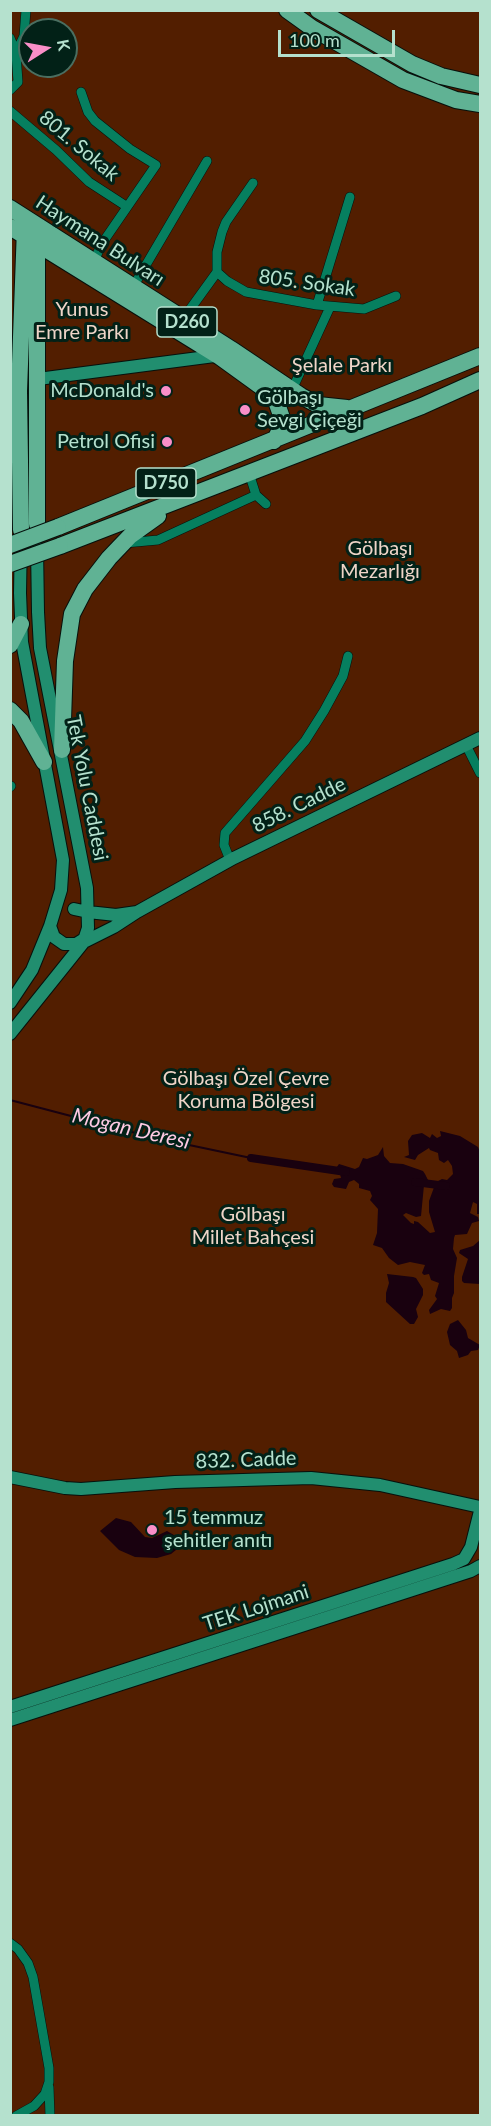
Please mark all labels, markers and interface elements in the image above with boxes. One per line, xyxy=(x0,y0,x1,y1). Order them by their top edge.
north arrow xyxy=(18,18,78,78)
scale bar xyxy=(281,18,398,56)
text: 100 m xyxy=(289,29,340,51)
text: K xyxy=(54,38,75,52)
street label: 801. Sokak xyxy=(34,106,124,186)
street label: Haymana Bulvarı xyxy=(31,191,169,291)
street label: 805. Sokak xyxy=(257,264,357,302)
park label: Yunus Emre Parkı xyxy=(35,298,129,345)
road number: D260 xyxy=(157,307,217,337)
park label: Şelale Parkı xyxy=(292,354,392,378)
place label: McDonald's xyxy=(50,379,154,403)
marker: McDonald's xyxy=(159,384,173,398)
place label: Gölbaşı Sevgi Çiçeği xyxy=(257,386,362,433)
marker: Gölbaşı Sevgi Çiçeği xyxy=(238,403,252,417)
place label: Petrol Ofisi xyxy=(57,430,155,454)
marker: Petrol Ofisi xyxy=(160,435,174,449)
road number: D750 xyxy=(136,468,196,498)
park label: Gölbaşı Mezarlığı xyxy=(340,537,420,584)
street label: Tek Yolu Caddesi xyxy=(61,713,113,863)
street label: 858. Cadde xyxy=(248,772,350,838)
park label: Gölbaşı Özel Çevre Koruma Bölgesi xyxy=(163,1067,329,1114)
water label: Mogan Deresi xyxy=(70,1103,192,1155)
park label: Gölbaşı Millet Bahçesi xyxy=(192,1203,314,1250)
street label: 832. Cadde xyxy=(195,1446,297,1474)
place label: 15 temmuz şehitler anıtı xyxy=(164,1506,272,1553)
marker: 15 temmuz şehitler anıtı xyxy=(145,1523,159,1537)
street label: TEK Lojmani xyxy=(200,1580,312,1636)

